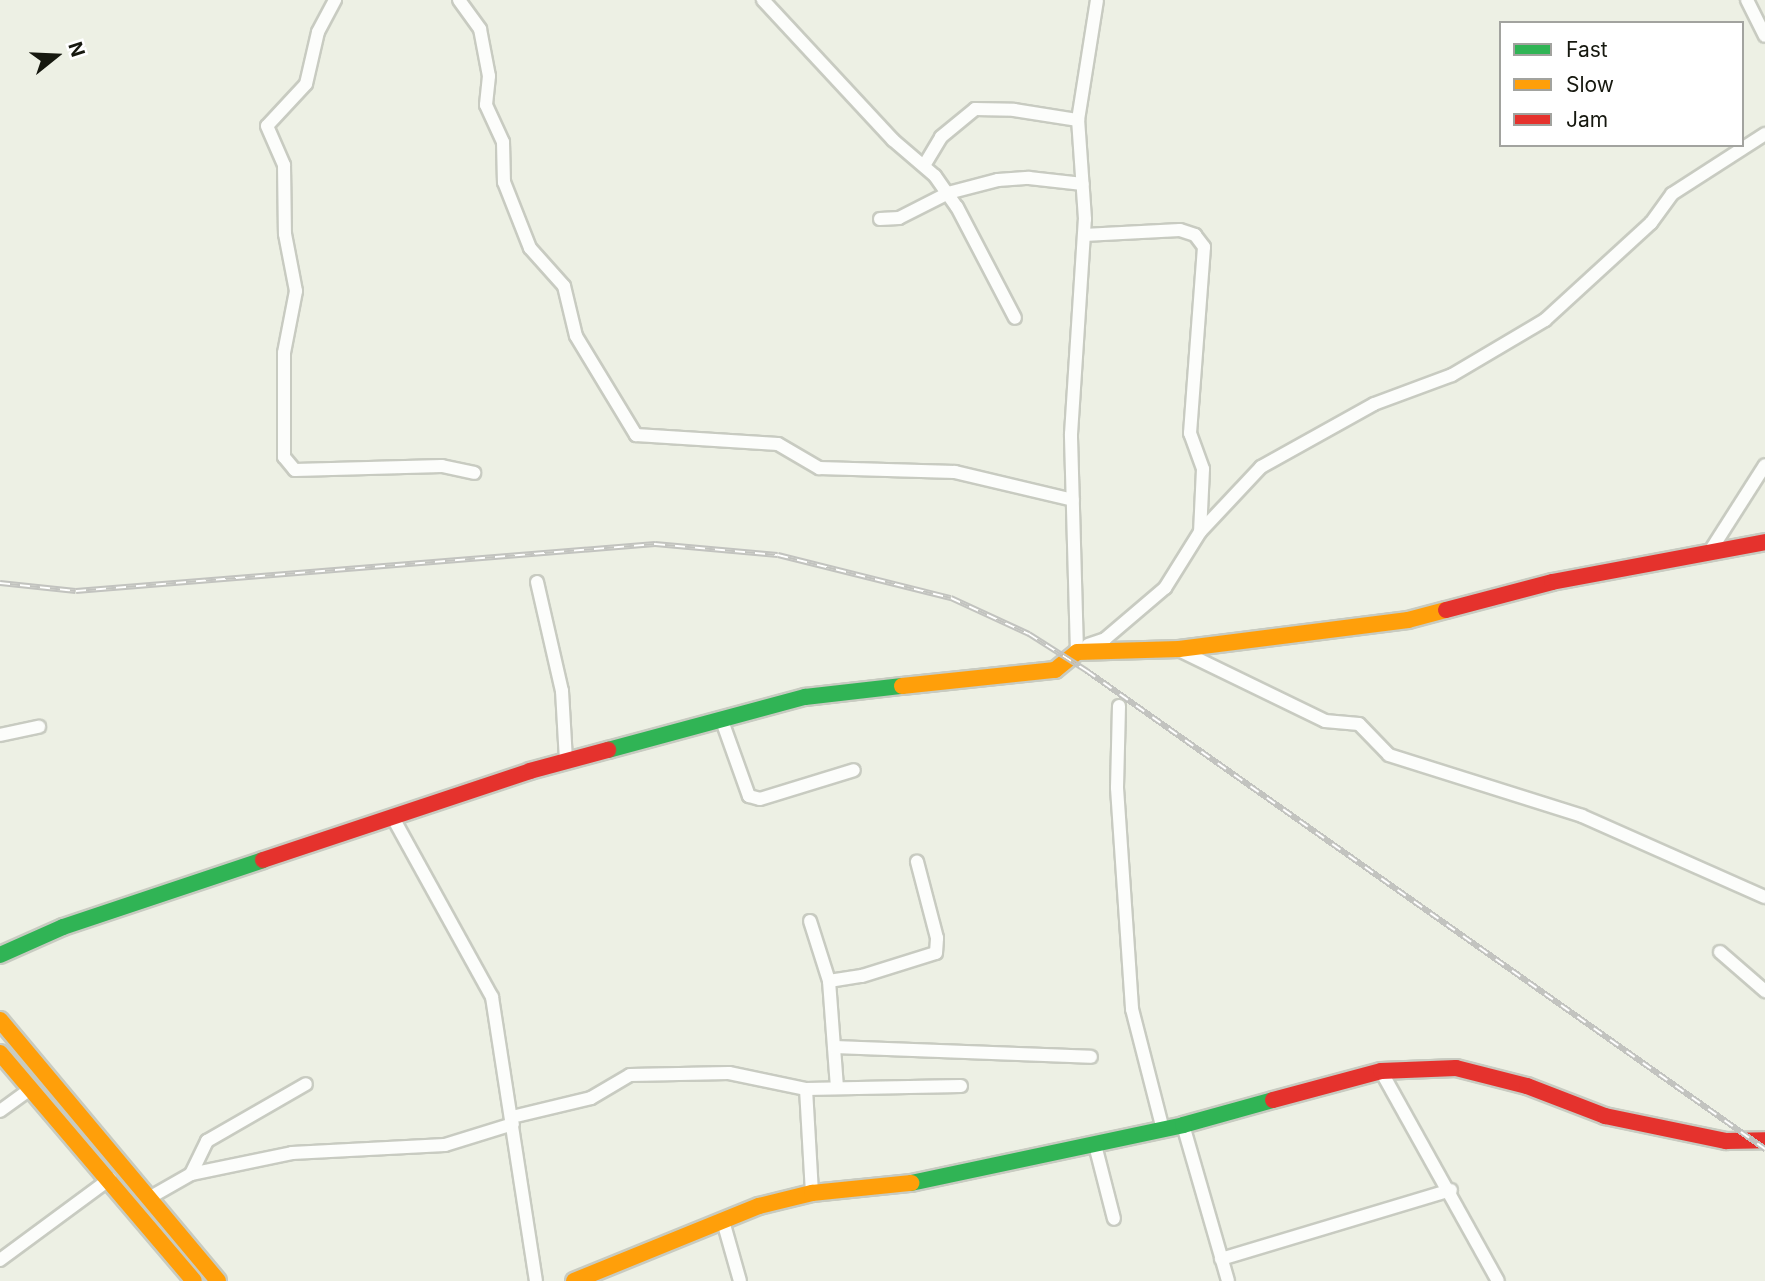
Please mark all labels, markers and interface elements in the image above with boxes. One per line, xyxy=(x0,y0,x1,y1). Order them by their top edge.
north arrow xyxy=(21,21,91,91)
legend xyxy=(1499,21,1744,147)
text: Fast xyxy=(1566,37,1608,62)
text: N xyxy=(63,39,90,60)
text: Slow xyxy=(1566,72,1614,97)
text: Jam xyxy=(1566,107,1608,132)

